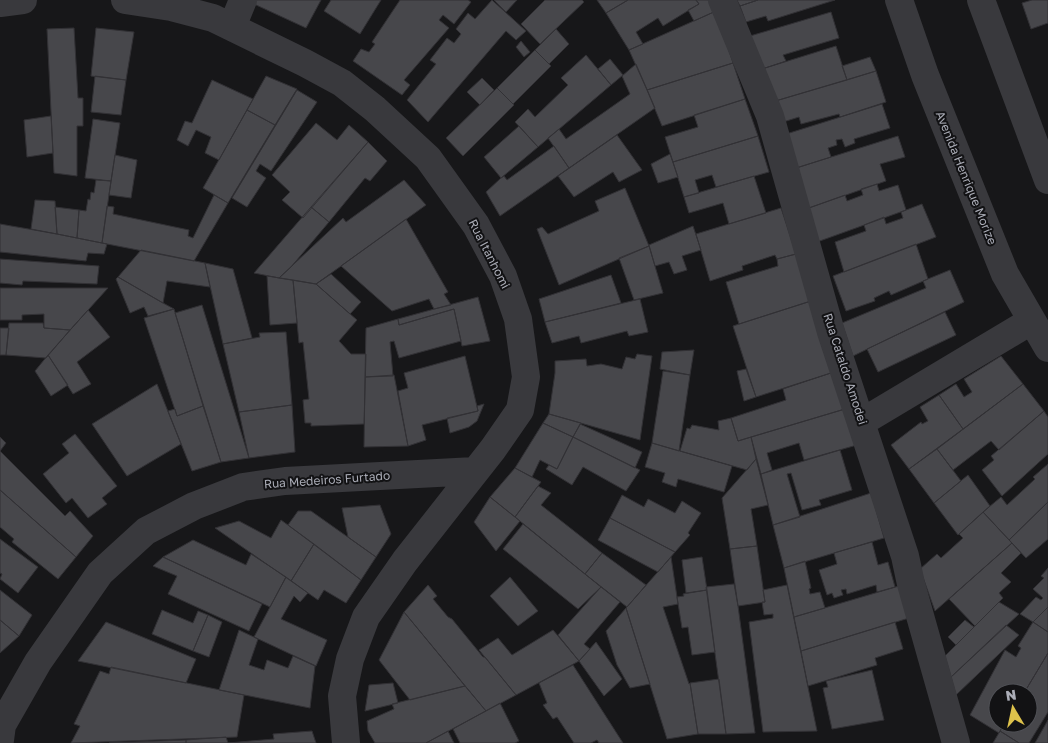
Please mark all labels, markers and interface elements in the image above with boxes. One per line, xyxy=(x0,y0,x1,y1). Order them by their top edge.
street label: Avenida Henrique Morize xyxy=(933,109,1000,247)
street label: Rua Itanhomi xyxy=(465,216,513,291)
street label: Rua Cataldo Amodei xyxy=(820,311,871,426)
street label: Rua Medeiros Furtado xyxy=(263,468,391,491)
north arrow xyxy=(988,683,1038,733)
text: N xyxy=(1004,685,1017,704)

